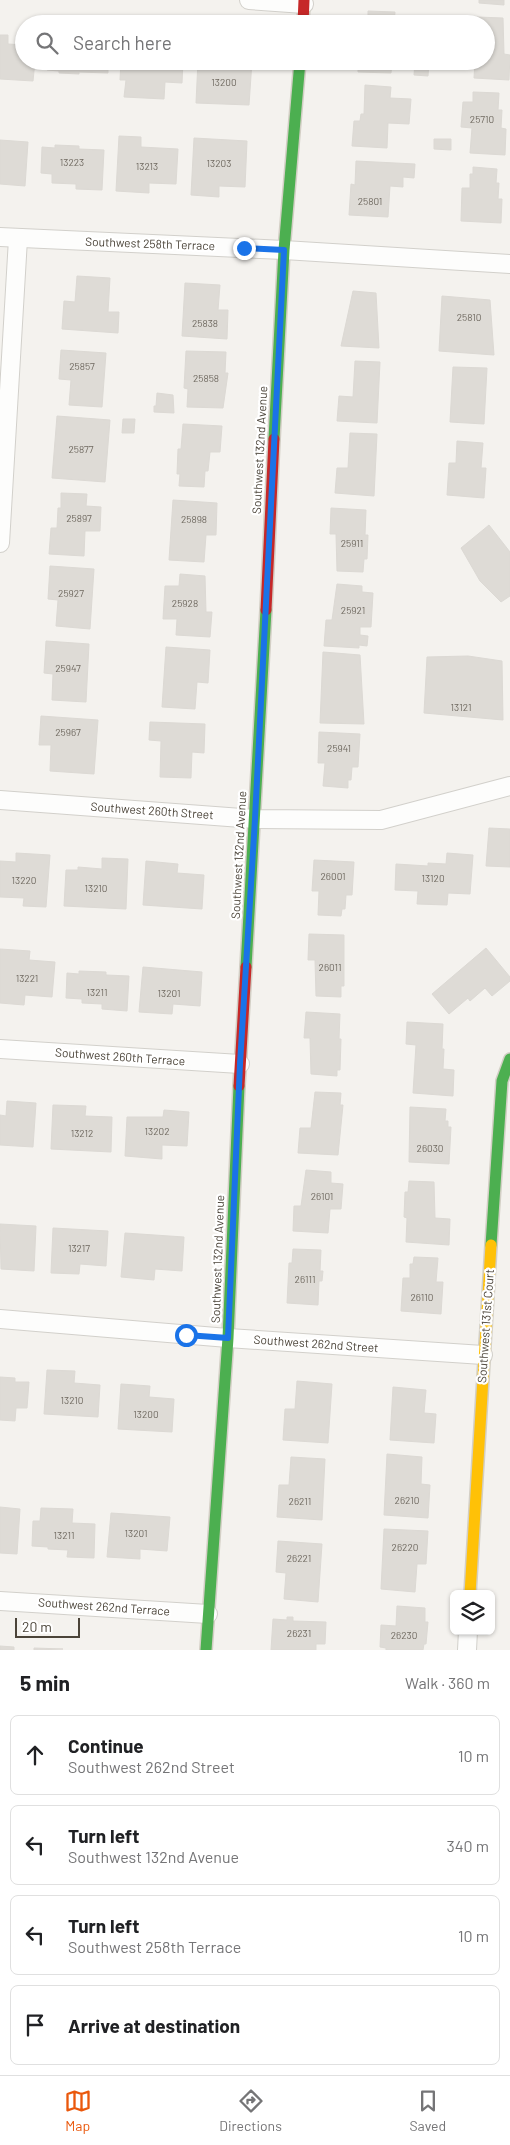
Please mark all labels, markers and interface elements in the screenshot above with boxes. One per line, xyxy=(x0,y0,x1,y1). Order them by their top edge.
search box xyxy=(15,15,495,70)
icon: search xyxy=(33,29,61,57)
text: Search here xyxy=(73,31,172,54)
house number: 13200 xyxy=(211,76,237,88)
house number: 25710 xyxy=(470,113,494,125)
house number: 13223 xyxy=(60,156,84,168)
house number: 13203 xyxy=(207,157,231,169)
house number: 13213 xyxy=(136,160,158,172)
house number: 25801 xyxy=(358,195,382,207)
street label: Southwest 258th Terrace xyxy=(85,234,215,252)
route end xyxy=(233,237,256,260)
house number: 25810 xyxy=(457,311,481,323)
house number: 25838 xyxy=(192,317,218,329)
house number: 25857 xyxy=(69,360,95,372)
house number: 25858 xyxy=(193,372,219,384)
street label: Southwest 132nd Avenue xyxy=(249,386,269,514)
house number: 25877 xyxy=(68,443,94,455)
house number: 25897 xyxy=(66,512,92,524)
house number: 25898 xyxy=(181,513,207,525)
house number: 25911 xyxy=(341,537,363,549)
house number: 25927 xyxy=(58,587,84,599)
house number: 25928 xyxy=(172,597,198,609)
house number: 25921 xyxy=(341,604,365,616)
house number: 25947 xyxy=(55,662,81,674)
house number: 13121 xyxy=(451,701,471,713)
house number: 25967 xyxy=(55,726,81,738)
house number: 25941 xyxy=(327,742,351,754)
street label: Southwest 132nd Avenue xyxy=(228,791,248,919)
street label: Southwest 260th Street xyxy=(90,799,214,821)
house number: 26001 xyxy=(320,870,346,882)
house number: 13120 xyxy=(421,872,445,884)
house number: 13220 xyxy=(11,874,37,886)
house number: 13210 xyxy=(84,882,108,894)
house number: 26011 xyxy=(319,961,341,973)
house number: 13221 xyxy=(16,972,38,984)
house number: 13211 xyxy=(87,986,107,998)
house number: 13201 xyxy=(158,987,180,999)
street label: Southwest 260th Terrace xyxy=(55,1044,186,1068)
house number: 13202 xyxy=(144,1125,170,1137)
house number: 13212 xyxy=(71,1127,93,1139)
house number: 26030 xyxy=(417,1142,443,1154)
house number: 26101 xyxy=(311,1190,333,1202)
street label: Southwest 132nd Avenue xyxy=(208,1195,226,1323)
house number: 13217 xyxy=(68,1242,90,1254)
street label: Southwest 131st Court xyxy=(474,1269,496,1383)
house number: 26111 xyxy=(295,1273,315,1285)
house number: 26110 xyxy=(410,1291,434,1303)
route start xyxy=(175,1324,198,1347)
street label: Southwest 262nd Street xyxy=(253,1332,379,1354)
house number: 13210 xyxy=(60,1394,84,1406)
house number: 13200 xyxy=(133,1408,159,1420)
house number: 26210 xyxy=(395,1494,419,1506)
house number: 26211 xyxy=(289,1495,311,1507)
house number: 13201 xyxy=(125,1527,147,1539)
house number: 13211 xyxy=(54,1529,74,1541)
house number: 26220 xyxy=(392,1541,418,1553)
house number: 26221 xyxy=(287,1552,311,1564)
map controls xyxy=(450,1590,495,1635)
button: layers xyxy=(450,1590,495,1635)
street label: Southwest 262nd Terrace xyxy=(38,1594,170,1618)
scale bar xyxy=(15,1615,80,1638)
text: 20 m xyxy=(22,1618,52,1635)
house number: 26231 xyxy=(287,1627,311,1639)
house number: 26230 xyxy=(391,1629,417,1641)
text: 5 min xyxy=(20,1670,70,1695)
text: Walk · 360 m xyxy=(405,1673,490,1692)
text: Continue xyxy=(68,1734,144,1757)
icon: ahead xyxy=(21,1741,49,1769)
text: 10 m xyxy=(458,1746,489,1765)
text: Southwest 262nd Street xyxy=(68,1757,235,1776)
text: Turn left xyxy=(68,1824,139,1847)
icon: left xyxy=(21,1831,49,1859)
text: 340 m xyxy=(446,1836,489,1855)
text: Southwest 132nd Avenue xyxy=(68,1847,239,1866)
text: Turn left xyxy=(68,1914,139,1937)
icon: left xyxy=(21,1921,49,1949)
text: 10 m xyxy=(458,1926,489,1945)
text: Southwest 258th Terrace xyxy=(68,1937,241,1956)
icon: arrive xyxy=(21,2011,49,2039)
text: Arrive at destination xyxy=(68,2014,240,2037)
tab: Map xyxy=(64,2087,92,2134)
tab: Directions xyxy=(219,2087,282,2134)
tab: Saved xyxy=(409,2087,446,2134)

